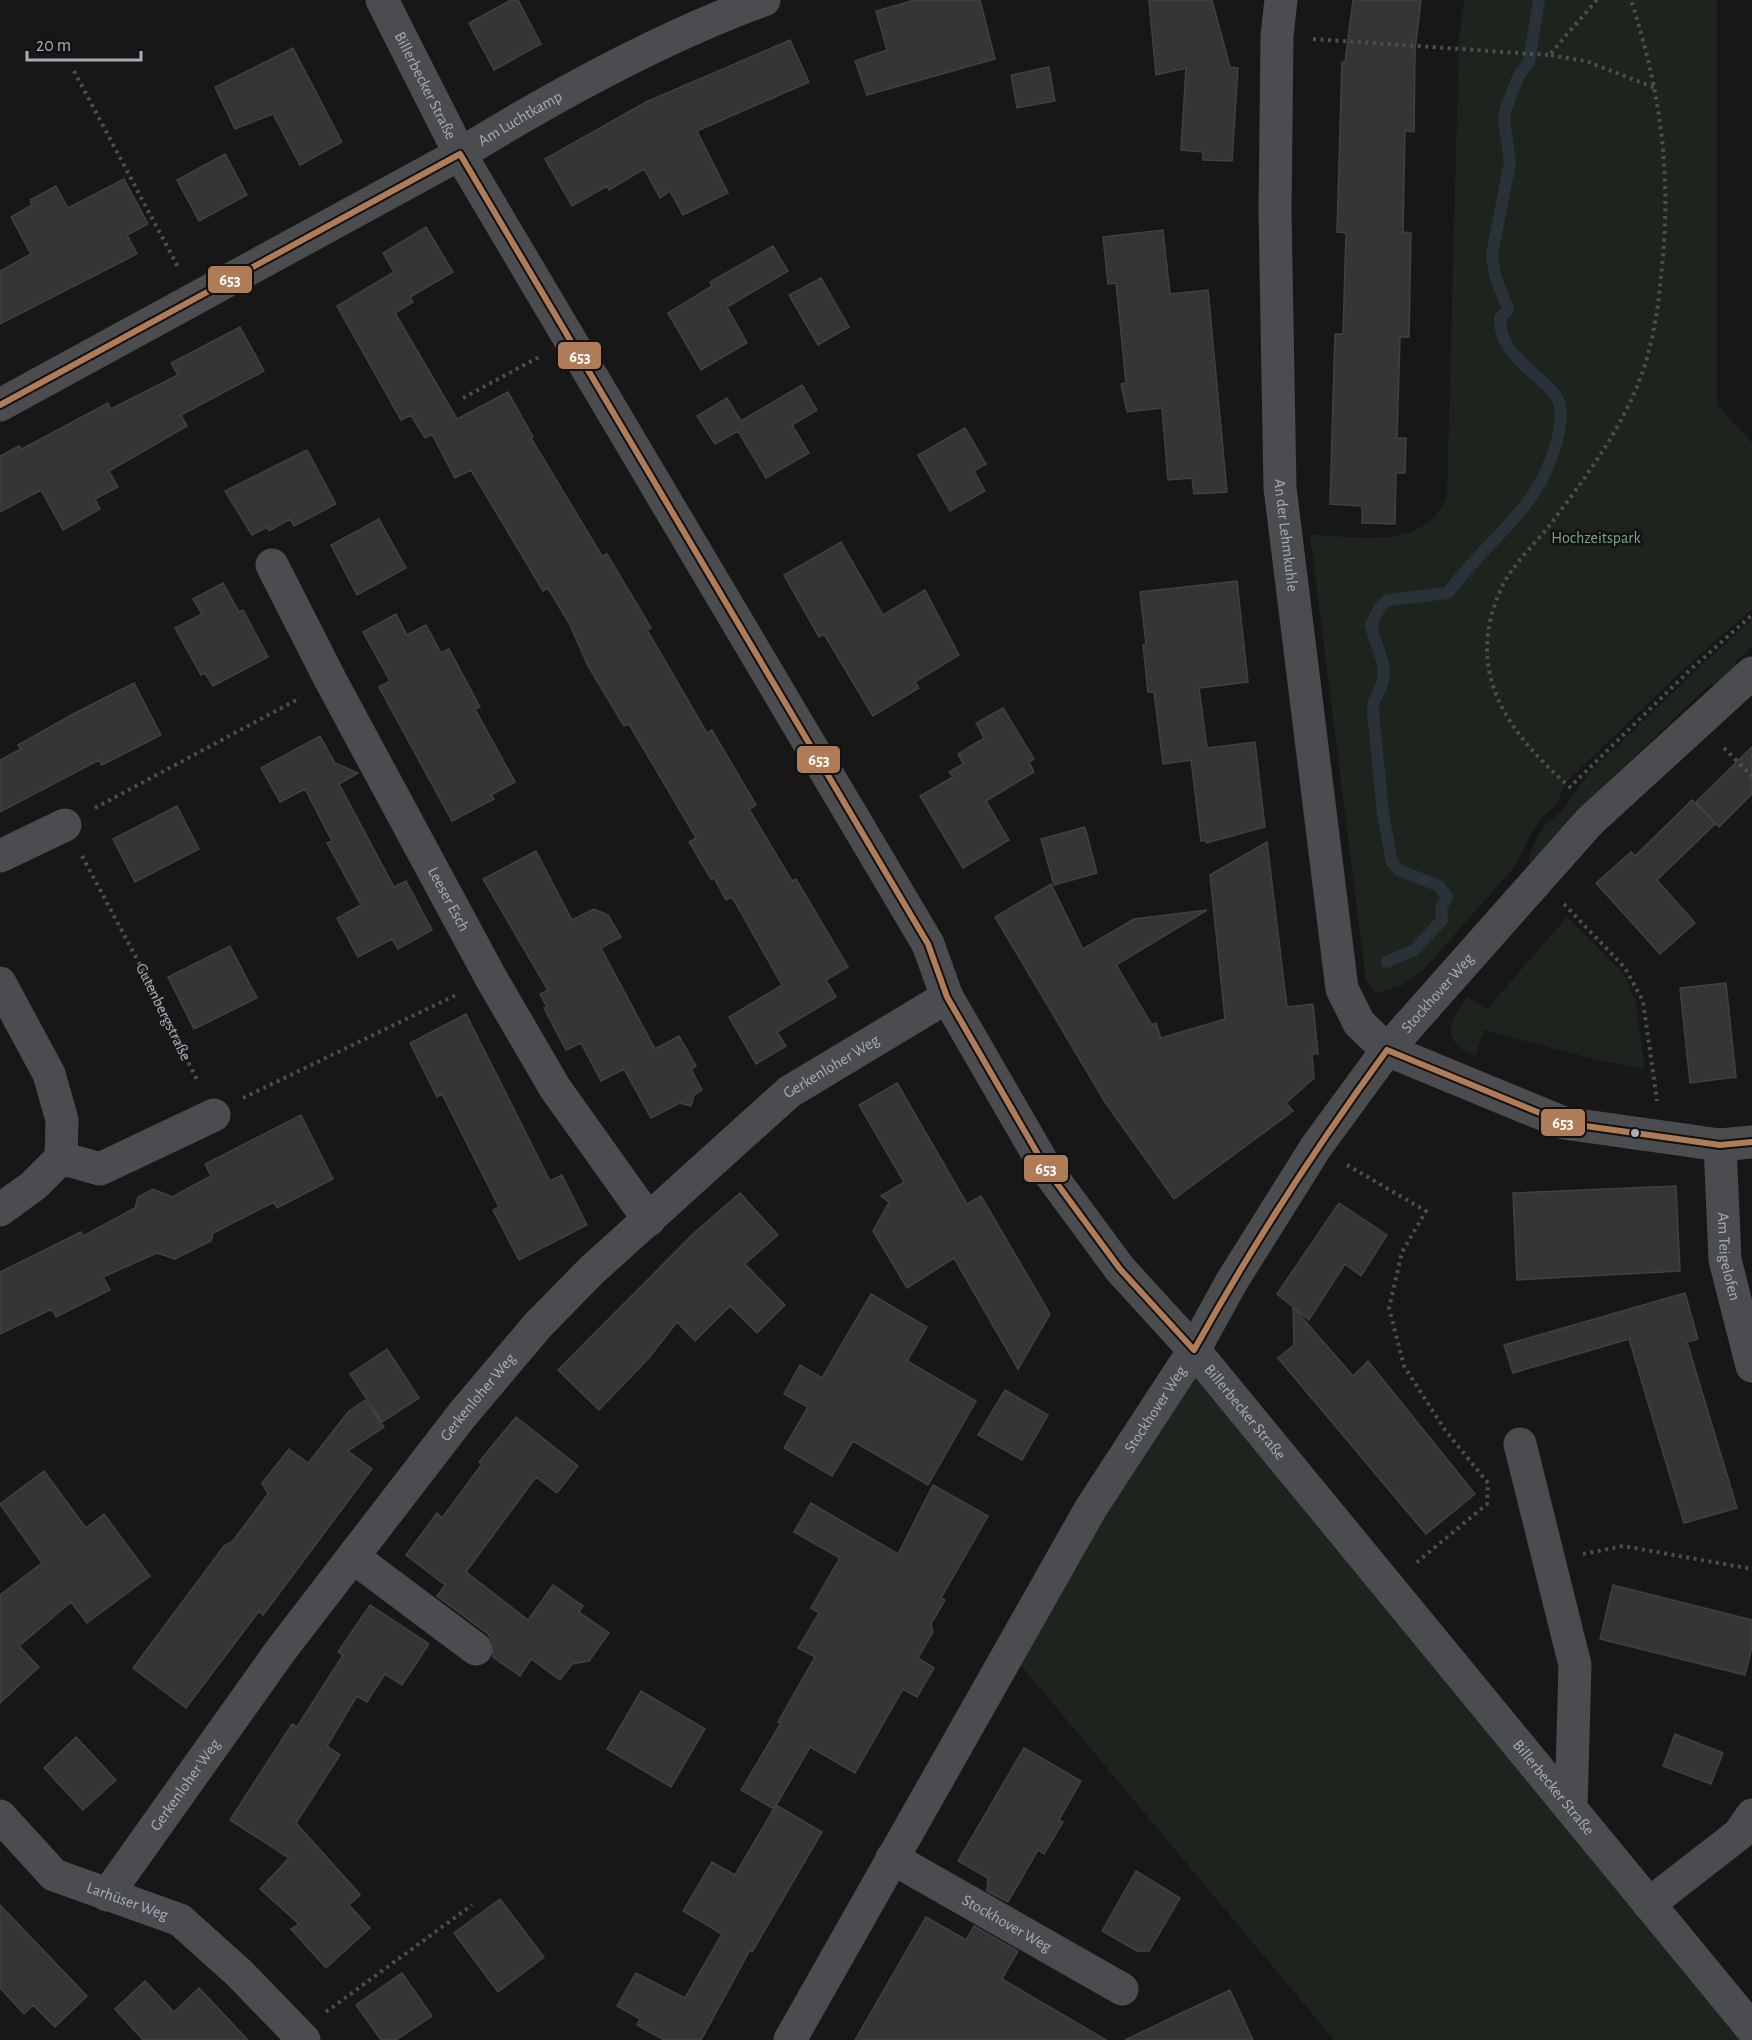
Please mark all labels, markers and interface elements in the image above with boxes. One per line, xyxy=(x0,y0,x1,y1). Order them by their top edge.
scale bar xyxy=(27,24,141,62)
street label: Billerbecker Straße xyxy=(392,29,459,142)
text: 20 m xyxy=(36,37,71,55)
street label: Am Luchtkamp xyxy=(475,88,565,149)
line badge: 653 xyxy=(207,265,253,294)
text: 653 xyxy=(219,272,241,288)
line badge: 653 xyxy=(557,341,602,370)
text: 653 xyxy=(569,349,591,365)
street label: An der Lehmkuhle xyxy=(1272,479,1301,593)
park label: Hochzeitspark xyxy=(1551,530,1641,546)
line badge: 653 xyxy=(796,745,841,774)
text: 653 xyxy=(808,752,830,768)
street label: Leeser Esch xyxy=(425,864,472,934)
street label: Stockhover Weg xyxy=(1398,950,1477,1036)
street label: Gutenbergstraße xyxy=(133,961,194,1063)
street label: Gerkenloher Weg xyxy=(780,1032,882,1101)
line badge: 653 xyxy=(1540,1108,1586,1137)
text: 653 xyxy=(1552,1115,1574,1131)
unlabelled marker xyxy=(1629,1127,1641,1139)
line badge: 653 xyxy=(1023,1154,1069,1183)
text: 653 xyxy=(1035,1161,1057,1177)
street label: Am Teigelofen xyxy=(1715,1212,1743,1302)
street label: Gerkenloher Weg xyxy=(437,1350,519,1444)
street label: Billerbecker Straße xyxy=(1201,1361,1289,1463)
street label: Stockhover Weg xyxy=(1121,1363,1189,1456)
street label: Gerkenloher Weg xyxy=(147,1736,223,1834)
street label: Billerbecker Straße xyxy=(1510,1737,1597,1838)
street label: Larhüser Weg xyxy=(85,1879,171,1923)
street label: Stockhover Weg xyxy=(959,1892,1054,1955)

